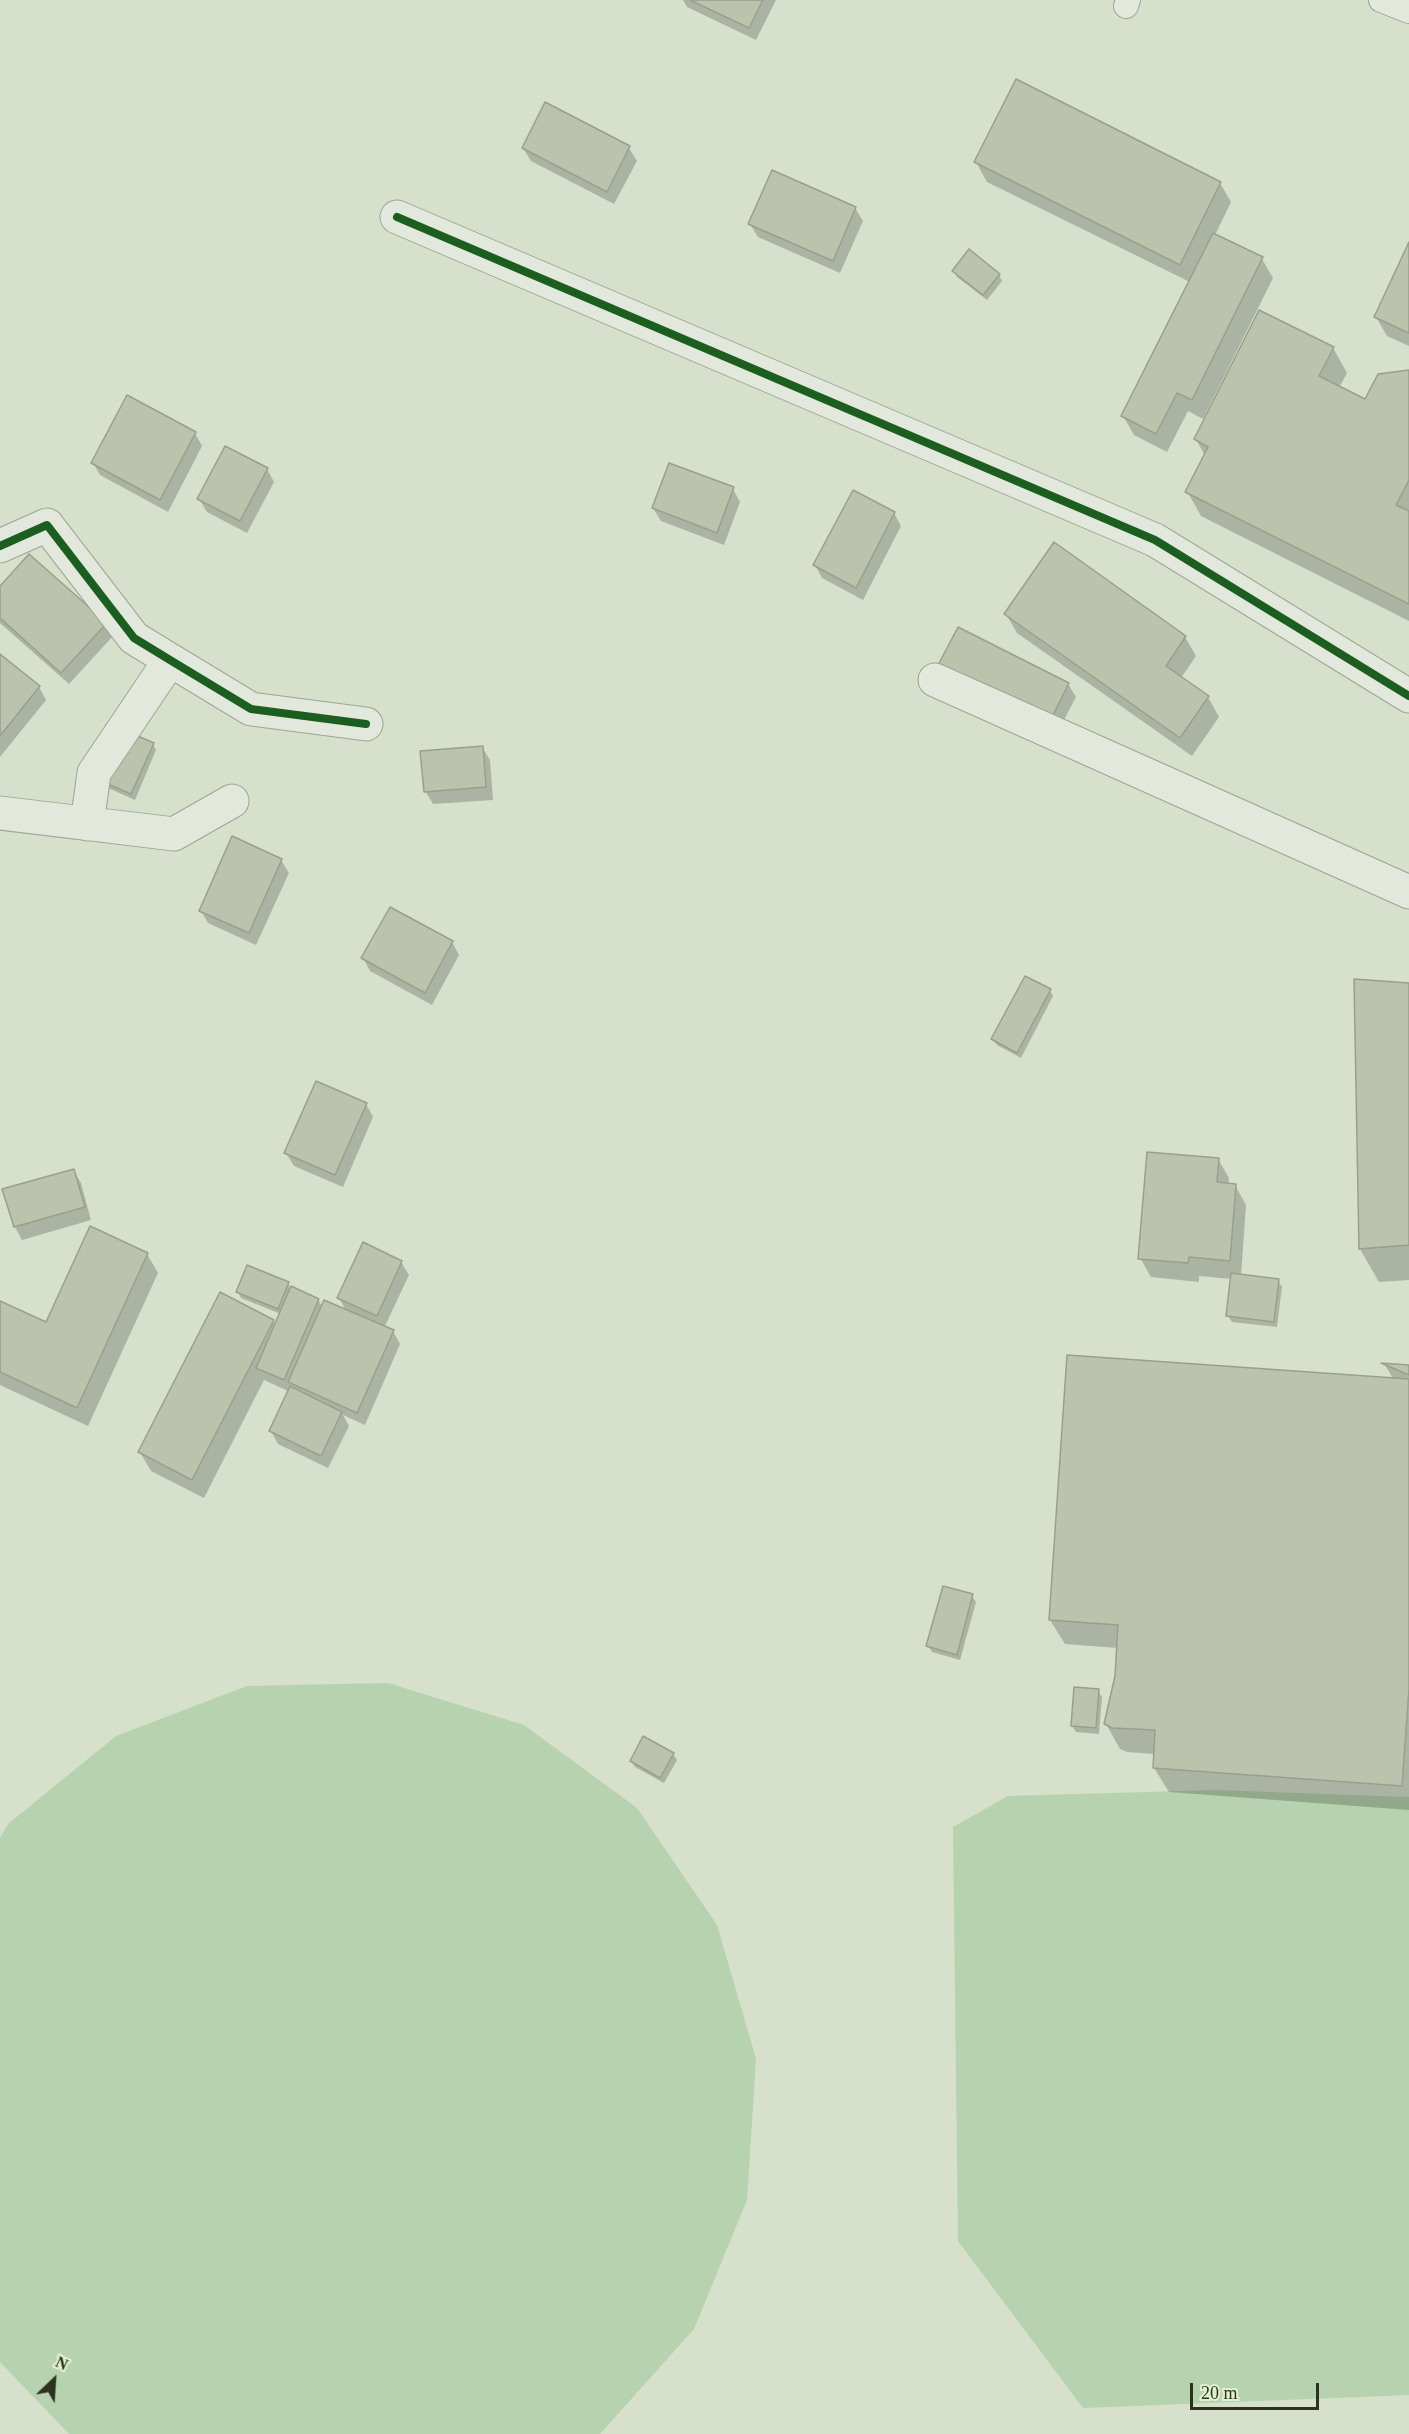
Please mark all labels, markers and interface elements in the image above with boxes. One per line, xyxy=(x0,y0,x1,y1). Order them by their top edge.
north arrow xyxy=(24,2350,84,2410)
text: N xyxy=(53,2353,71,2373)
scale bar xyxy=(1193,2371,1322,2409)
text: 20 m xyxy=(1201,2383,1238,2403)

